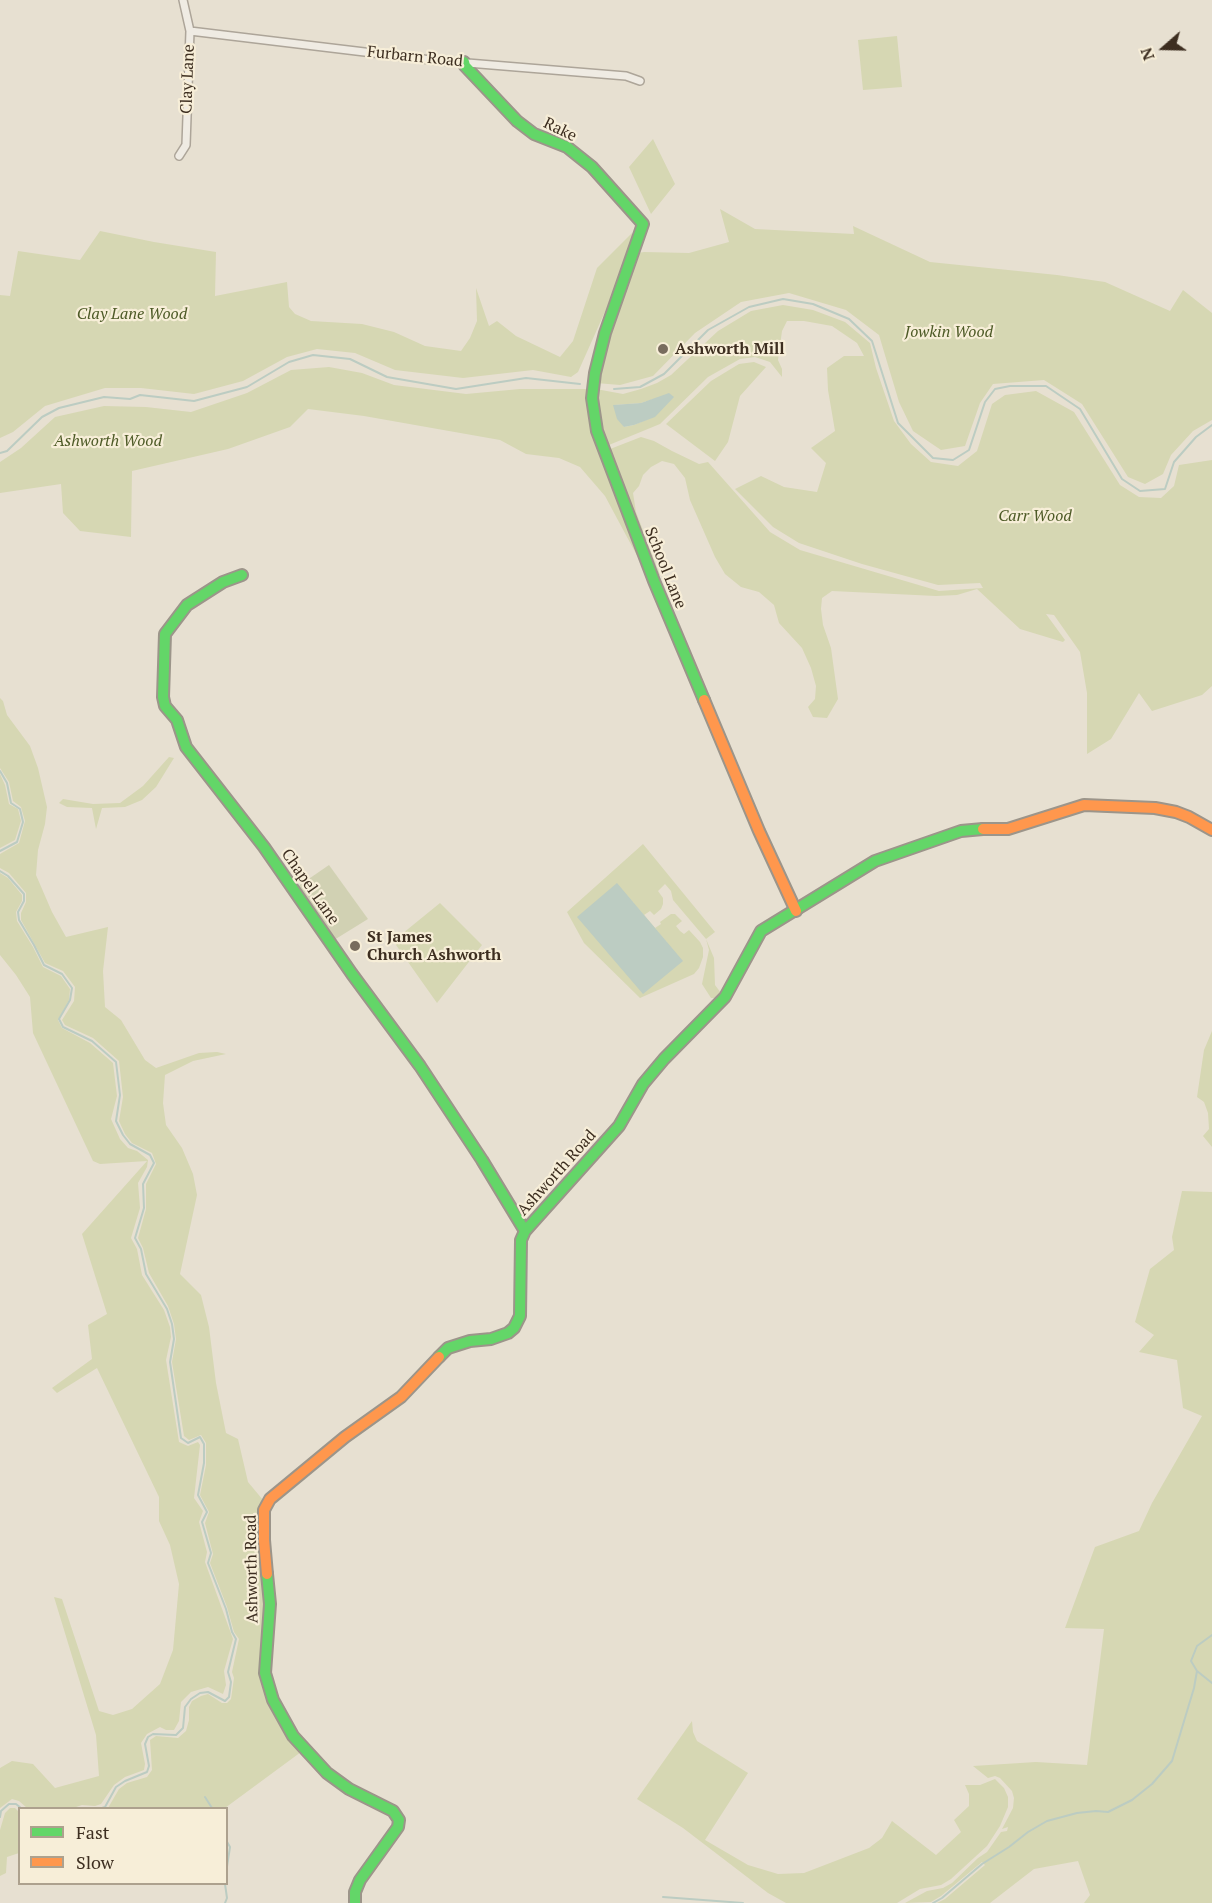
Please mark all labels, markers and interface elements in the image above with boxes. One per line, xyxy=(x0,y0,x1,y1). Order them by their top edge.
north arrow xyxy=(1134,18,1194,78)
street label: Furbarn Road xyxy=(366,42,464,72)
street label: Clay Lane xyxy=(177,44,199,114)
text: N xyxy=(1135,45,1160,64)
street label: Rake xyxy=(540,114,580,146)
park label: Clay Lane Wood xyxy=(77,304,187,324)
park label: Jowkin Wood xyxy=(905,322,993,342)
place label: Ashworth Mill xyxy=(675,339,785,359)
marker: Ashworth Mill xyxy=(656,342,670,356)
park label: Ashworth Wood xyxy=(54,431,162,451)
park label: Carr Wood xyxy=(998,506,1072,526)
street label: School Lane xyxy=(640,524,690,612)
street label: Chapel Lane xyxy=(277,845,343,929)
place label: St James Church Ashworth xyxy=(367,927,501,965)
marker: St James Church Ashworth xyxy=(348,939,362,953)
street label: Ashworth Road xyxy=(514,1126,600,1220)
street label: Ashworth Road xyxy=(241,1515,263,1623)
legend xyxy=(18,1807,228,1885)
text: Fast xyxy=(76,1820,109,1844)
text: Slow xyxy=(76,1850,114,1874)

